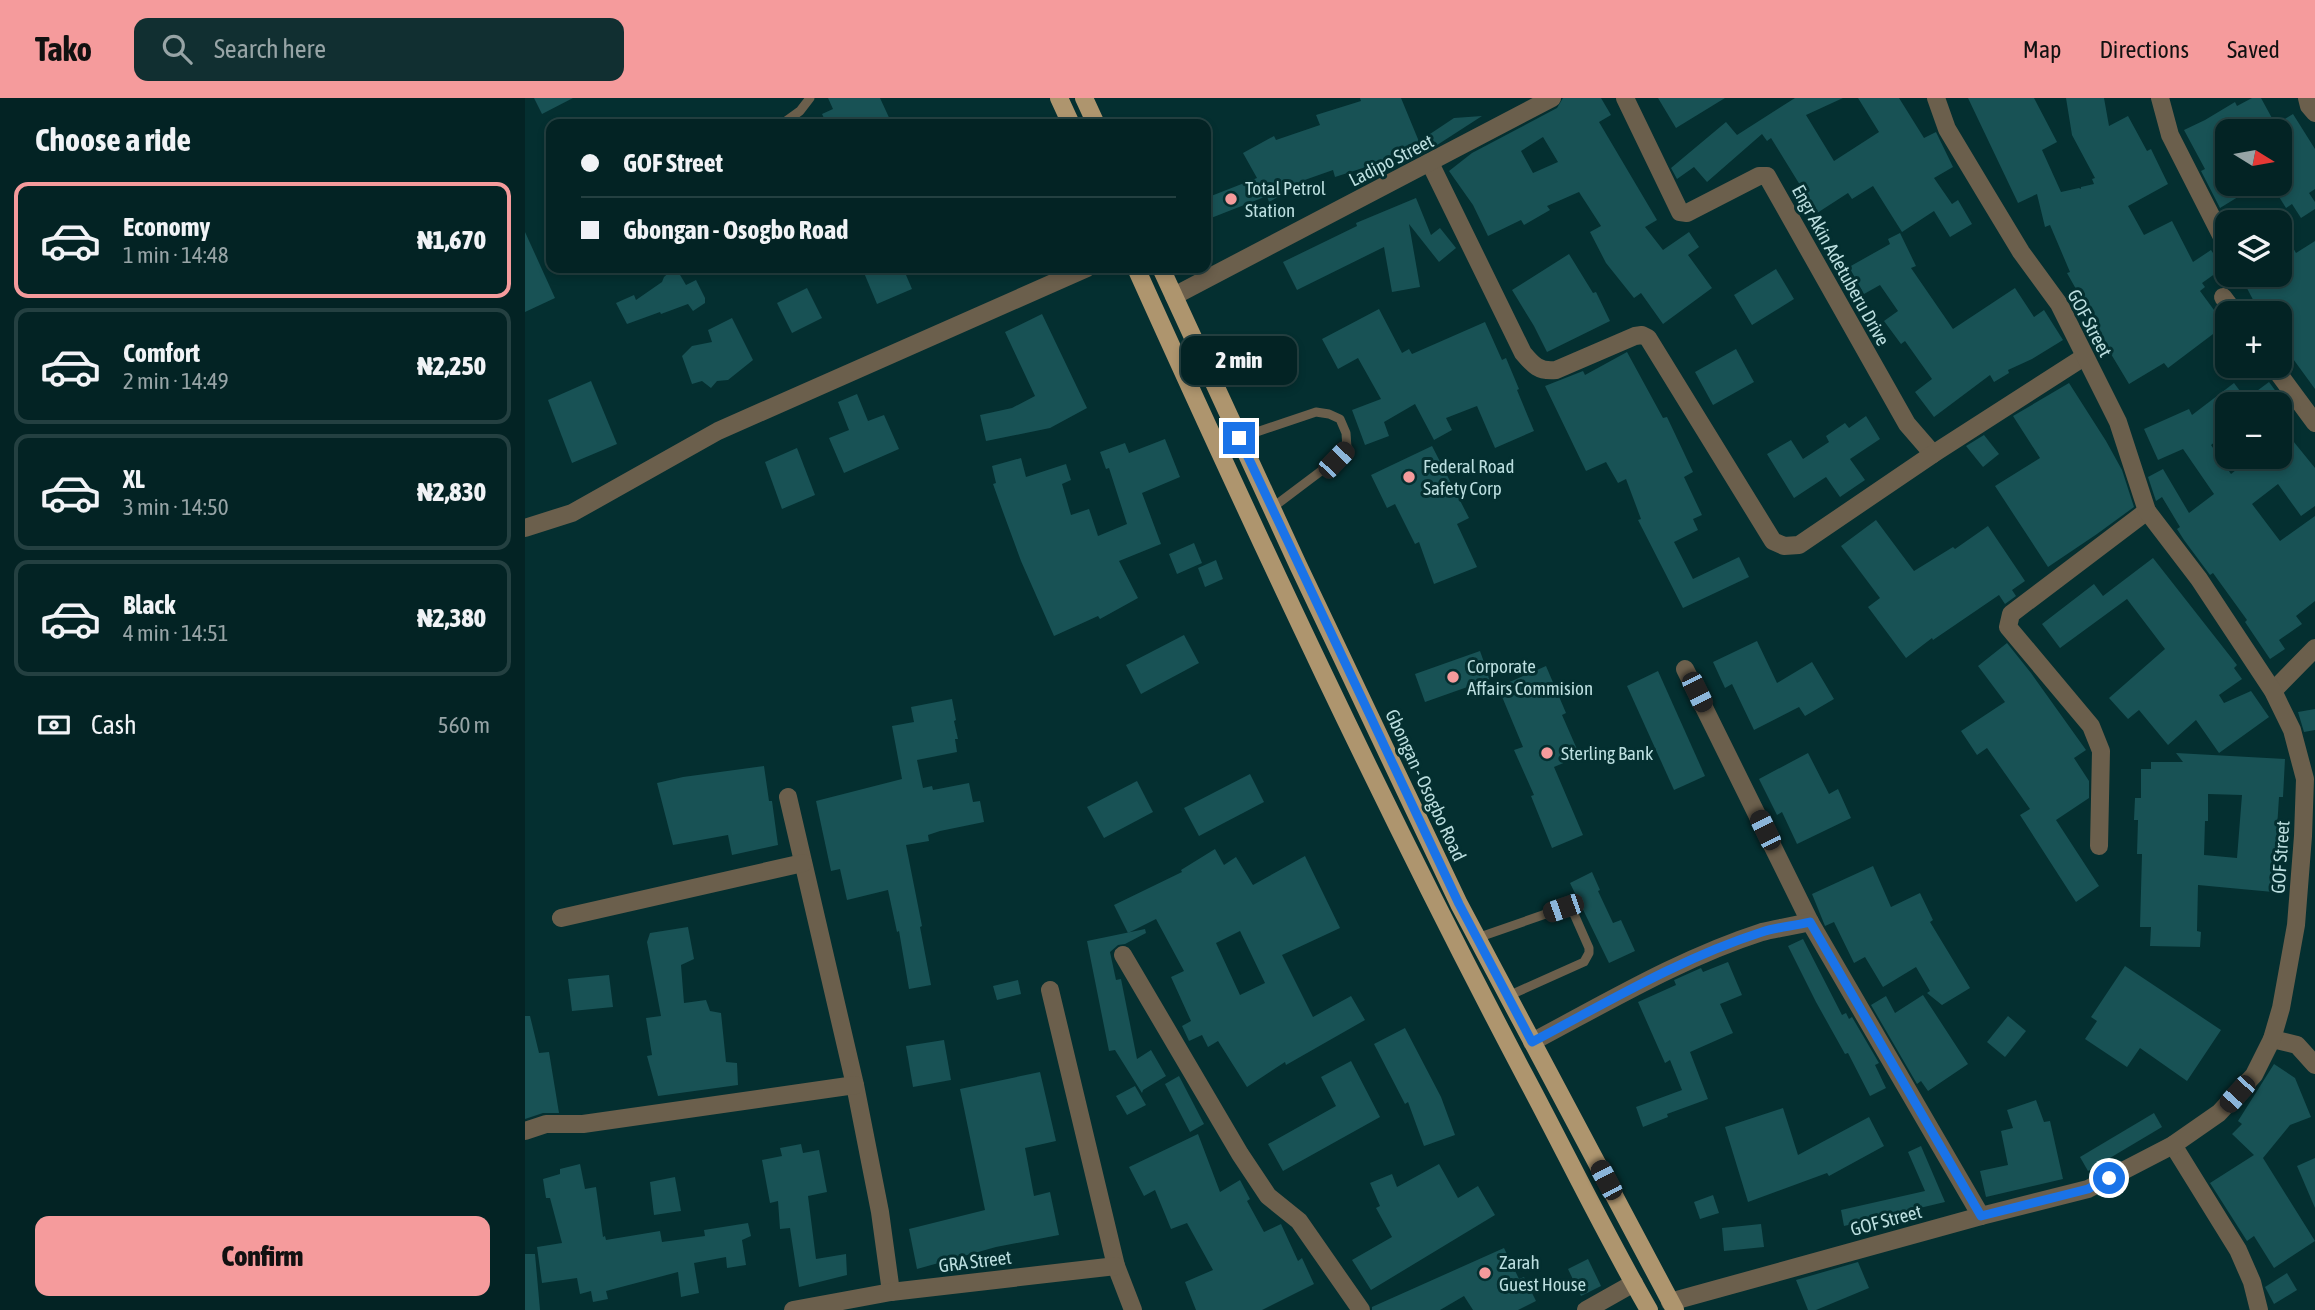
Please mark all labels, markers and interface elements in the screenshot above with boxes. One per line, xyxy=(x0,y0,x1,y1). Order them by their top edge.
search box xyxy=(134,18,624,81)
text: Tako xyxy=(35,30,92,68)
icon: search xyxy=(158,30,196,68)
text: Search here xyxy=(214,34,326,64)
text: Map xyxy=(2023,36,2061,63)
text: Directions xyxy=(2099,36,2189,63)
text: Saved xyxy=(2227,36,2280,63)
north arrow xyxy=(2215,119,2293,196)
map controls xyxy=(2215,119,2292,469)
text: Choose a ride xyxy=(35,121,191,158)
street label: Ladipo Street xyxy=(1345,129,1437,191)
text: GOF Street xyxy=(623,148,723,178)
place label: Total Petrol Station xyxy=(1245,177,1326,221)
street label: Engr Akin Adetuberu Drive xyxy=(1788,181,1894,349)
marker: Total Petrol Station xyxy=(1223,191,1239,207)
icon: car xyxy=(39,209,102,272)
button: layers xyxy=(2215,210,2292,287)
text: Economy xyxy=(123,212,210,242)
text: Gbongan - Osogbo Road xyxy=(623,215,848,245)
text: ₦1,670 xyxy=(417,225,486,255)
text: 1 min · 14:48 xyxy=(123,242,229,268)
street label: GOF Street xyxy=(2063,286,2117,360)
button: + xyxy=(2215,301,2292,378)
icon: car xyxy=(39,335,102,398)
callout: 2 min xyxy=(1181,336,1297,386)
text: Comfort xyxy=(123,338,200,368)
text: 2 min xyxy=(1216,347,1262,373)
text: ₦2,250 xyxy=(417,351,486,381)
text: 2 min · 14:49 xyxy=(123,368,229,394)
button: − xyxy=(2215,392,2292,469)
route end xyxy=(1223,422,1255,454)
car xyxy=(1314,438,1359,482)
place label: Federal Road Safety Corp xyxy=(1423,455,1514,499)
icon: car xyxy=(39,461,102,524)
text: XL xyxy=(123,464,145,494)
marker: Federal Road Safety Corp xyxy=(1401,469,1417,485)
text: ₦2,830 xyxy=(417,477,486,507)
text: 3 min · 14:50 xyxy=(123,494,229,520)
icon: car xyxy=(39,587,102,650)
text: Black xyxy=(123,590,175,620)
text: ₦2,380 xyxy=(417,603,486,633)
text: 4 min · 14:51 xyxy=(123,620,229,646)
place label: Corporate Affairs Commision xyxy=(1467,655,1593,699)
marker: Corporate Affairs Commision xyxy=(1445,669,1461,685)
car xyxy=(1679,669,1716,715)
icon: cash xyxy=(35,706,73,744)
street label: Gbongan - Osogbo Road xyxy=(1381,706,1471,864)
text: Cash xyxy=(91,710,137,740)
text: 560 m xyxy=(438,712,490,738)
place label: Sterling Bank xyxy=(1561,742,1654,764)
marker: Sterling Bank xyxy=(1539,745,1555,761)
car xyxy=(1747,807,1784,853)
street label: GOF Street xyxy=(2266,820,2294,894)
car xyxy=(1540,891,1587,925)
car xyxy=(2216,1071,2259,1117)
car xyxy=(1587,1157,1626,1203)
route start xyxy=(2093,1162,2125,1194)
street label: GOF Street xyxy=(1848,1200,1924,1240)
button: Confirm xyxy=(35,1216,490,1296)
street label: GRA Street xyxy=(937,1246,1013,1276)
place label: Zarah Guest House xyxy=(1499,1251,1586,1295)
marker: Zarah Guest House xyxy=(1477,1265,1493,1281)

